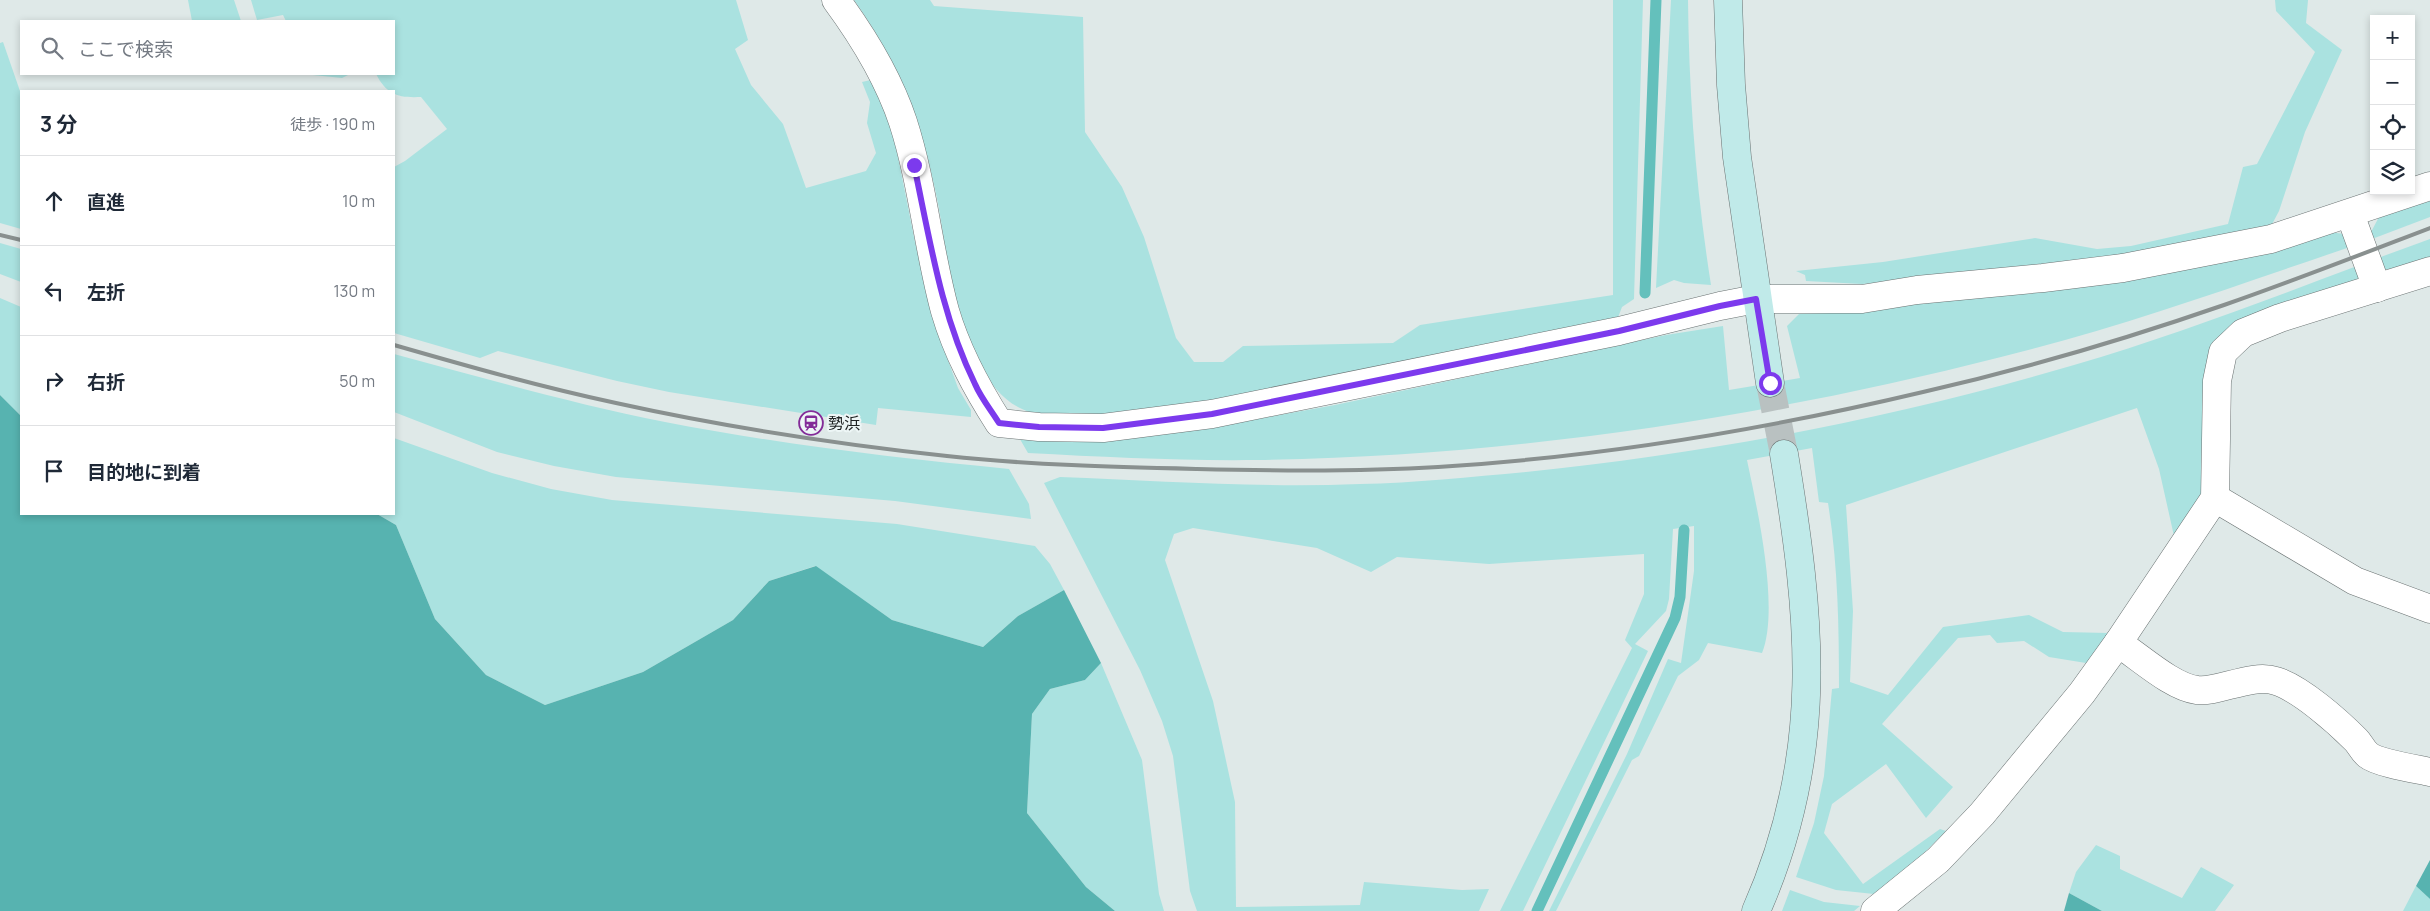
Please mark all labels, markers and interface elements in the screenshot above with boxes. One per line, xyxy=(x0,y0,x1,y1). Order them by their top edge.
map controls xyxy=(2370,15,2415,195)
button: + xyxy=(2370,15,2415,60)
search box xyxy=(20,20,395,75)
icon: search xyxy=(38,34,66,62)
text: ここで検索 xyxy=(78,36,173,62)
button: − xyxy=(2370,60,2415,105)
button: locate xyxy=(2370,105,2415,150)
text: 3 分 xyxy=(40,110,77,138)
text: 徒歩 · 190 m xyxy=(290,113,375,135)
button: layers xyxy=(2370,150,2415,195)
route end xyxy=(903,154,926,177)
icon: ahead xyxy=(40,187,68,215)
text: 直進 xyxy=(87,189,125,215)
text: 10 m xyxy=(342,190,375,212)
icon: left xyxy=(40,277,68,305)
text: 左折 xyxy=(87,279,125,305)
text: 130 m xyxy=(333,280,375,302)
icon: right xyxy=(40,367,68,395)
text: 右折 xyxy=(87,369,125,395)
text: 50 m xyxy=(339,370,375,392)
route start xyxy=(1759,372,1782,395)
station icon: 勢浜 xyxy=(798,410,824,436)
place label: 勢浜 xyxy=(828,412,860,434)
icon: arrive xyxy=(40,457,68,485)
text: 目的地に到着 xyxy=(87,459,201,485)

